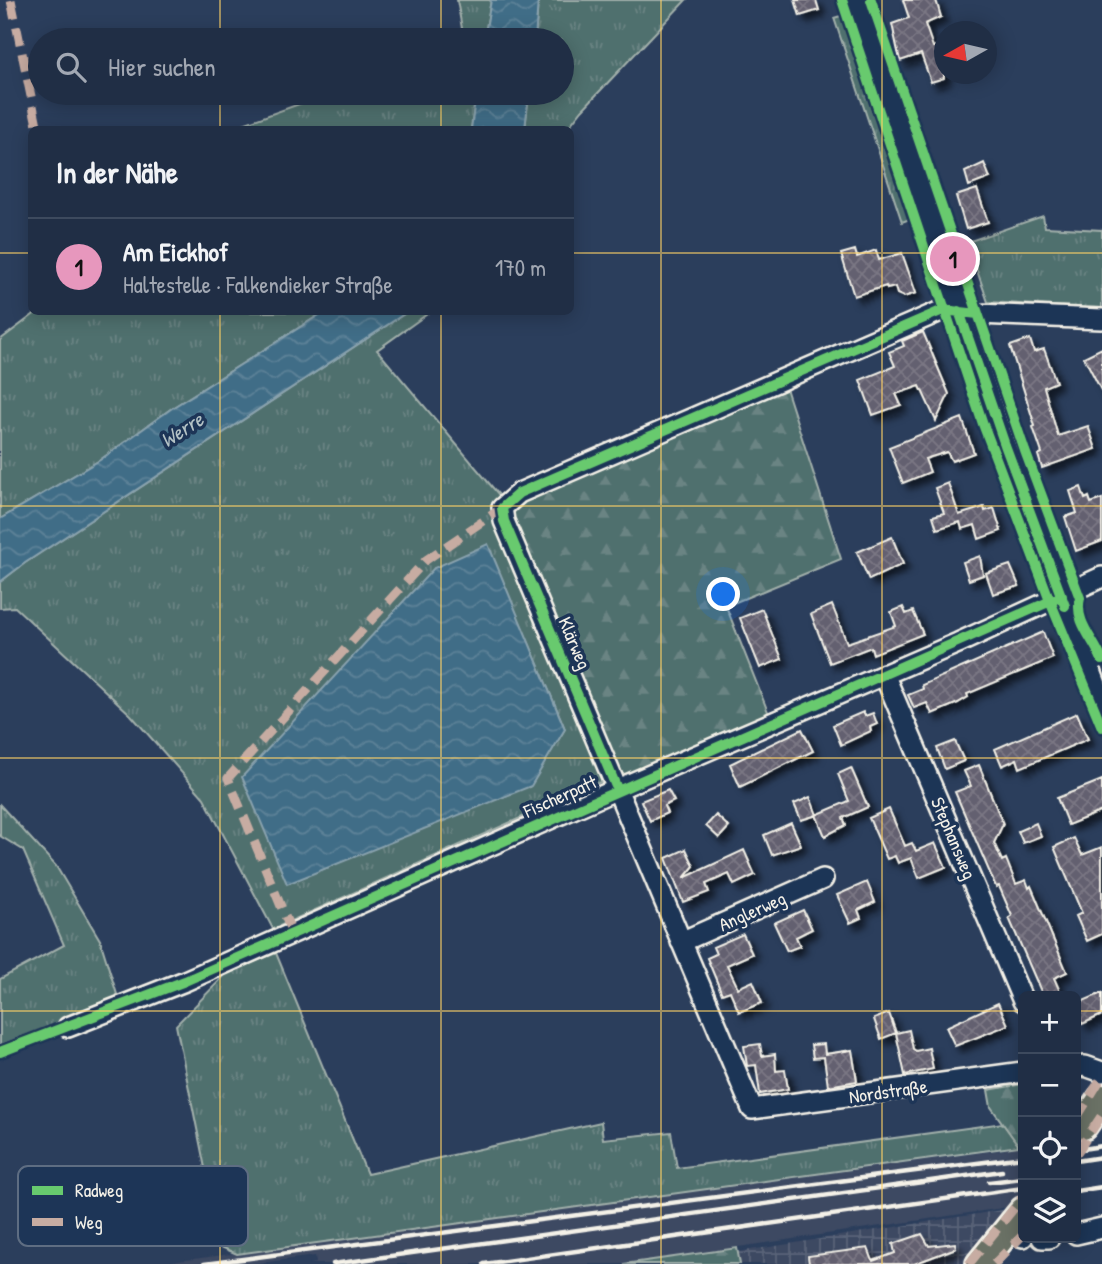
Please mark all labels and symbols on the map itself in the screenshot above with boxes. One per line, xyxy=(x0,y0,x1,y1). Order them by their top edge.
north arrow xyxy=(934,21,997,84)
pin: 1 xyxy=(930,233,976,285)
water label: Werre xyxy=(155,404,210,454)
your location xyxy=(706,577,740,611)
street label: Klärweg xyxy=(552,613,598,673)
street label: Fischerpatt xyxy=(518,768,601,824)
street label: Stephansweg xyxy=(925,793,983,883)
street label: Anglerweg xyxy=(714,885,790,937)
street label: Nordstraße xyxy=(847,1073,929,1109)
legend xyxy=(18,1166,248,1246)
text: Radweg xyxy=(75,1177,123,1203)
text: Weg xyxy=(75,1209,103,1235)

